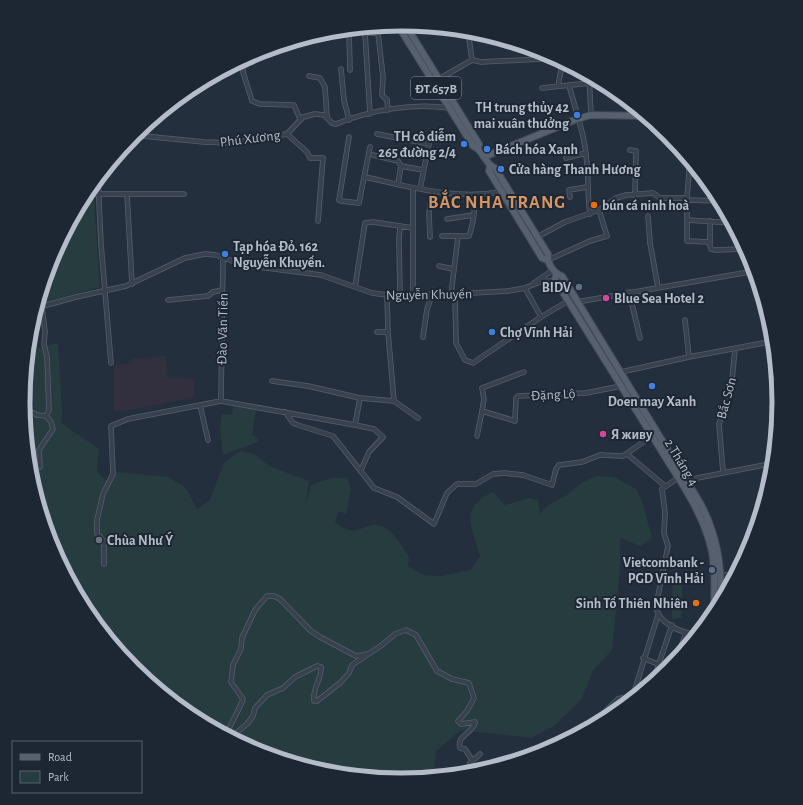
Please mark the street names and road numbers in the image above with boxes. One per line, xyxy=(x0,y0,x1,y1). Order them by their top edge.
road number: ĐT.657B xyxy=(411,77,461,99)
street label: Phú Xương xyxy=(219,128,281,150)
street label: Nguyễn Khuyến xyxy=(386,285,472,303)
street label: Đào Văn Tiến xyxy=(214,293,231,365)
street label: Bắc Sơn xyxy=(714,376,739,421)
street label: Đặng Lộ xyxy=(530,387,576,403)
street label: 2 Tháng 4 xyxy=(662,437,701,489)

